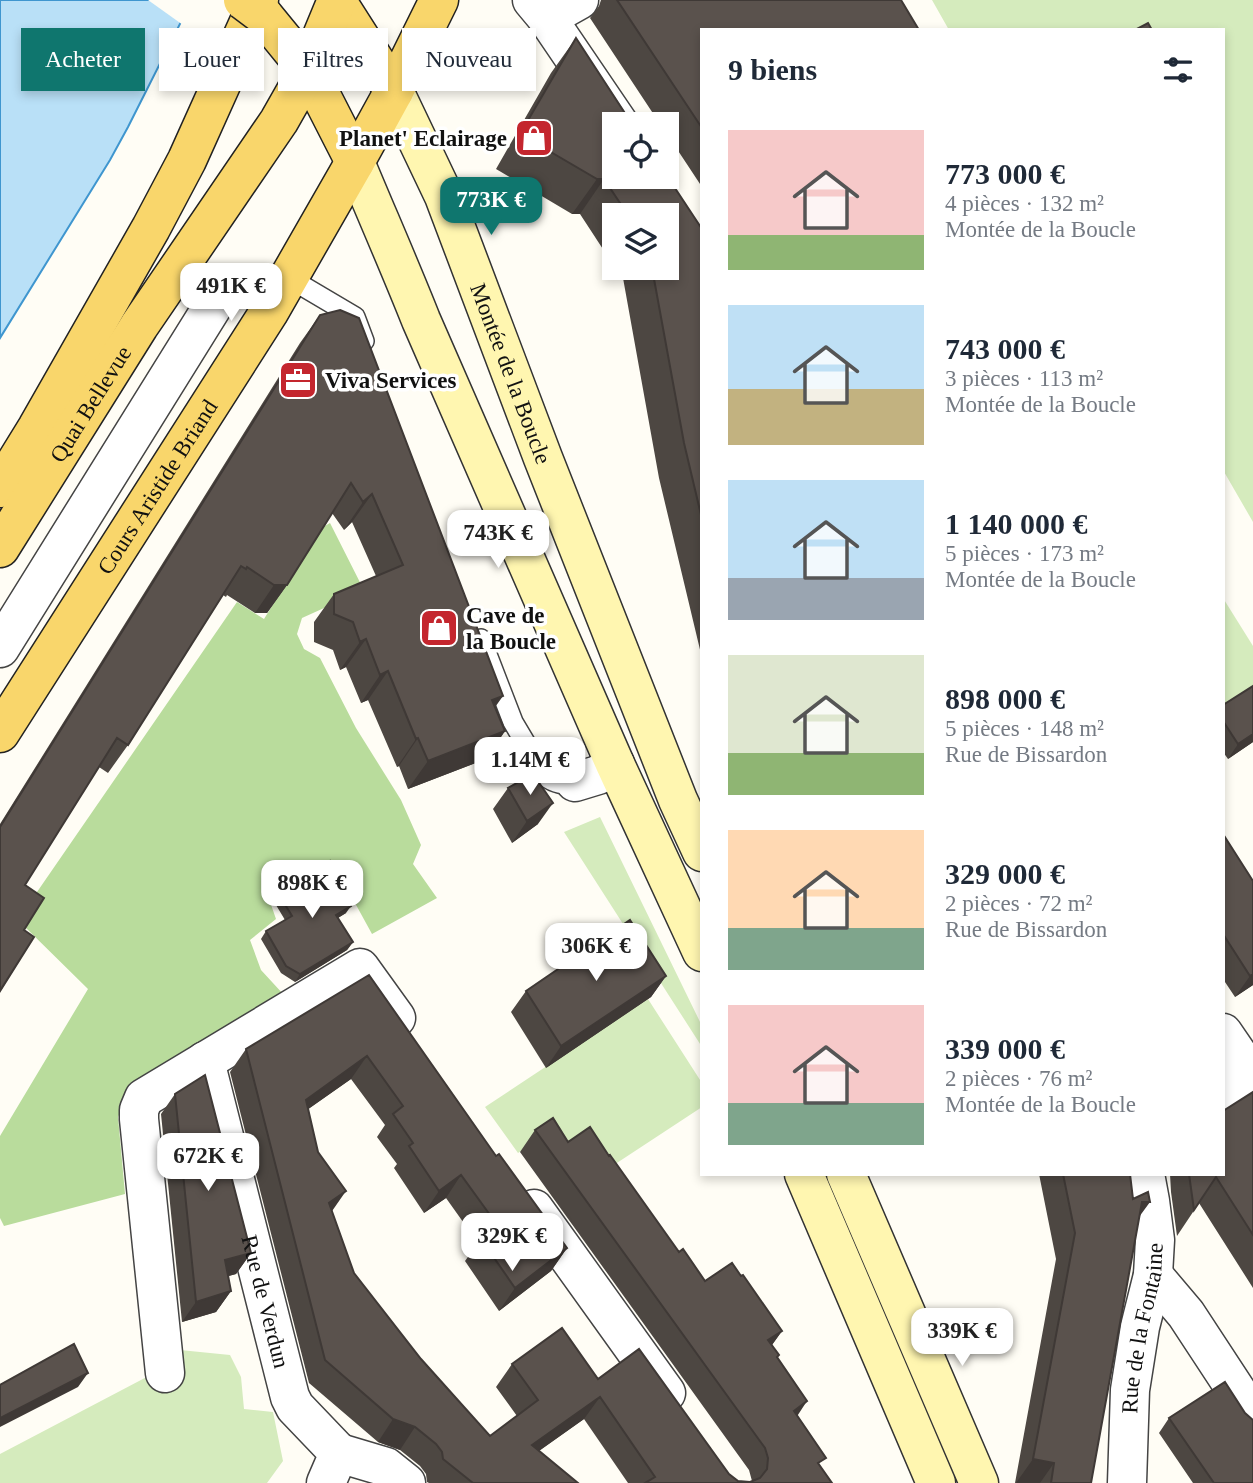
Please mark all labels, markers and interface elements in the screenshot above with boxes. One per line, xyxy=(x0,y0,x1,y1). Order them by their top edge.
chip: Acheter xyxy=(21,28,145,91)
chip: Louer xyxy=(159,28,264,91)
chip: Filtres xyxy=(278,28,388,91)
chip: Nouveau xyxy=(402,28,536,91)
icon: filters xyxy=(1159,51,1197,89)
text: 9 biens xyxy=(728,53,817,86)
map controls xyxy=(602,112,679,280)
button: locate xyxy=(602,112,679,189)
shop icon: Planet' Eclairage xyxy=(513,117,555,159)
place label: Planet' Eclairage xyxy=(339,126,507,151)
text: 773 000 € xyxy=(945,157,1065,190)
icon: home xyxy=(784,158,868,242)
pin: 773K € xyxy=(434,177,548,237)
text: 773K € xyxy=(456,187,526,212)
text: 4 pièces · 132 m² xyxy=(945,191,1104,216)
button: layers xyxy=(602,203,679,280)
text: Montée de la Boucle xyxy=(945,217,1136,242)
pin: 491K € xyxy=(174,264,288,323)
text: 491K € xyxy=(196,273,266,298)
street label: Montée de la Boucle xyxy=(466,280,557,467)
text: 743 000 € xyxy=(945,332,1065,365)
icon: home xyxy=(784,333,868,417)
street label: Quai Bellevue xyxy=(45,341,136,467)
office icon: Viva Services xyxy=(277,359,319,401)
text: 3 pièces · 113 m² xyxy=(945,366,1103,391)
place label: Viva Services xyxy=(325,368,456,393)
text: Montée de la Boucle xyxy=(945,392,1136,417)
street label: Cours Aristide Briand xyxy=(92,395,222,579)
text: 1 140 000 € xyxy=(945,507,1088,540)
icon: home xyxy=(784,508,868,592)
pin: 743K € xyxy=(441,510,555,570)
text: 743K € xyxy=(463,520,533,545)
text: 5 pièces · 173 m² xyxy=(945,541,1104,566)
text: Montée de la Boucle xyxy=(945,567,1136,592)
place label: Cave de la Boucle xyxy=(466,603,556,654)
shop icon: Cave de la Boucle xyxy=(418,607,460,649)
text: 898 000 € xyxy=(945,682,1065,715)
icon: home xyxy=(784,683,868,767)
text: 5 pièces · 148 m² xyxy=(945,716,1104,741)
pin: 1.14M € xyxy=(465,738,595,797)
text: Rue de Bissardon xyxy=(945,742,1107,767)
text: 1.14M € xyxy=(490,747,570,772)
text: 329 000 € xyxy=(945,857,1065,890)
icon: home xyxy=(784,858,868,942)
pin: 898K € xyxy=(255,860,369,920)
text: 898K € xyxy=(277,870,347,895)
text: 2 pièces · 72 m² xyxy=(945,891,1092,916)
text: Rue de Bissardon xyxy=(945,917,1107,942)
pin: 306K € xyxy=(539,923,653,983)
text: 306K € xyxy=(561,933,631,958)
text: 339 000 € xyxy=(945,1032,1065,1065)
icon: home xyxy=(784,1033,868,1117)
text: 2 pièces · 76 m² xyxy=(945,1066,1092,1091)
text: Montée de la Boucle xyxy=(945,1092,1136,1117)
pin: 672K € xyxy=(151,1134,265,1193)
text: 672K € xyxy=(173,1143,243,1168)
pin: 329K € xyxy=(455,1214,569,1273)
text: 329K € xyxy=(477,1223,547,1248)
street label: Rue de Verdun xyxy=(237,1232,295,1371)
street label: Rue de la Fontaine xyxy=(1117,1242,1167,1414)
pin: 339K € xyxy=(905,1308,1019,1368)
text: 339K € xyxy=(927,1318,997,1343)

